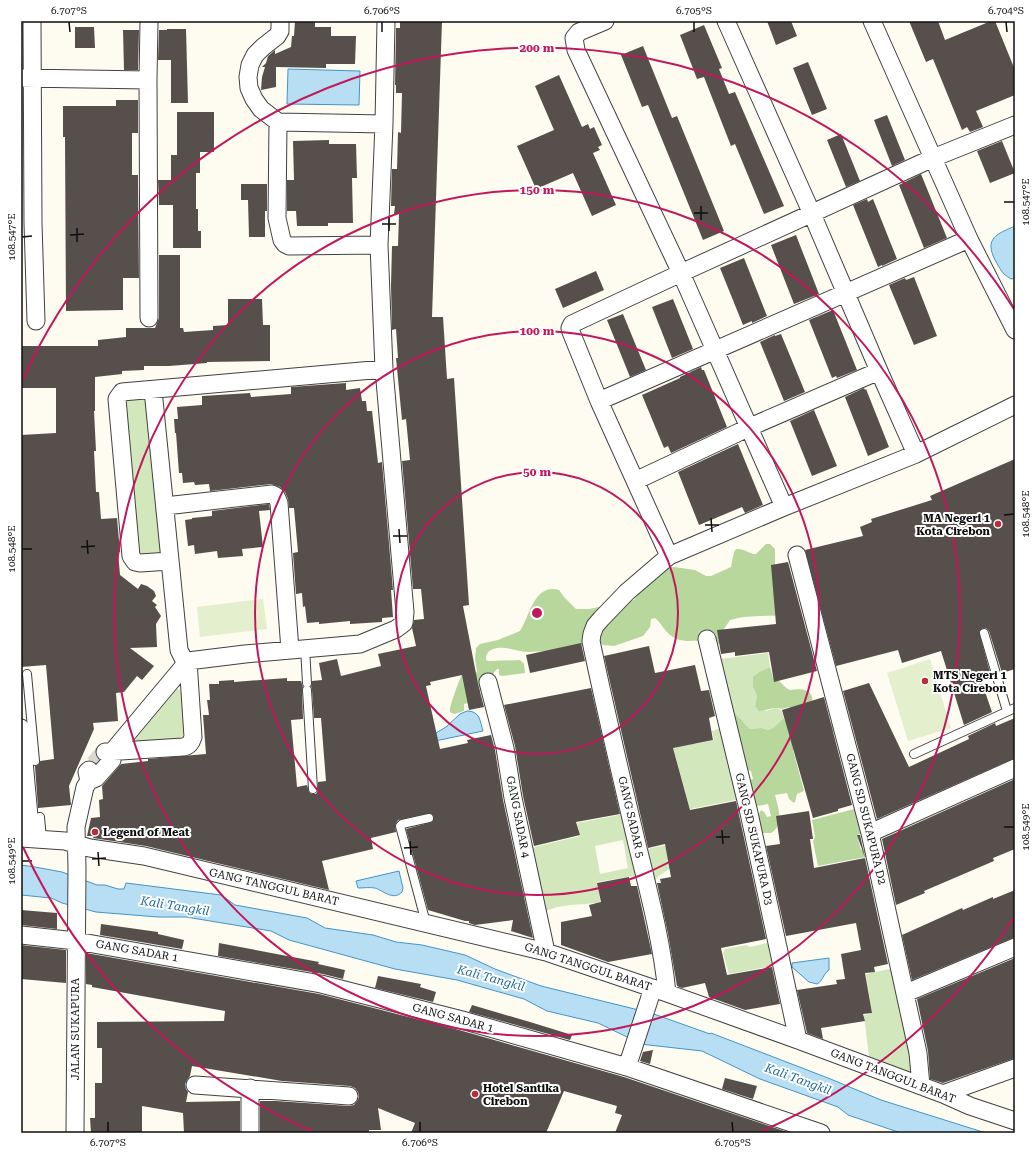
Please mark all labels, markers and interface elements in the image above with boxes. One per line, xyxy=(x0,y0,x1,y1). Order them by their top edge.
text: 6.707°S xyxy=(51,5,87,16)
text: 6.706°S xyxy=(364,5,400,16)
text: 6.705°S xyxy=(676,5,712,16)
text: 6.704°S xyxy=(988,5,1024,16)
text: 200 m xyxy=(520,41,555,55)
text: 108.547°E xyxy=(1020,178,1031,226)
text: 150 m xyxy=(520,183,555,197)
text: 108.547°E xyxy=(6,213,17,261)
text: 100 m xyxy=(520,324,555,338)
text: 50 m xyxy=(523,465,551,479)
text: 108.548°E xyxy=(1020,490,1031,538)
place label: MA Negeri 1 Kota Cirebon xyxy=(916,512,991,538)
marker: MA Negeri 1 Kota Cirebon xyxy=(993,519,1003,529)
text: 108.548°E xyxy=(6,525,17,573)
centre of rings xyxy=(530,606,544,620)
place label: MTS Negeri 1 Kota Cirebon xyxy=(933,669,1007,695)
marker: MTS Negeri 1 Kota Cirebon xyxy=(920,676,930,686)
street label: GANG SD SUKAPURA D2 xyxy=(843,752,889,886)
street label: GANG SD SUKAPURA D3 xyxy=(733,772,775,906)
street label: GANG SADAR 4 xyxy=(504,775,532,860)
street label: GANG SADAR 5 xyxy=(615,775,647,859)
text: 108.549°E xyxy=(1020,803,1031,851)
place label: Legend of Meat xyxy=(103,826,190,839)
marker: Legend of Meat xyxy=(90,827,100,837)
text: 108.549°E xyxy=(6,837,17,885)
street label: GANG TANGGUL BARAT xyxy=(208,866,340,908)
water label: Kali Tangkil xyxy=(139,893,211,918)
street label: GANG SADAR 1 xyxy=(95,937,179,965)
street label: GANG TANGGUL BARAT xyxy=(523,940,653,994)
water label: Kali Tangkil xyxy=(455,962,527,994)
street label: JALAN SUKAPURA xyxy=(69,977,82,1080)
street label: GANG SADAR 1 xyxy=(411,1001,495,1035)
street label: GANG TANGGUL BARAT xyxy=(829,1046,957,1106)
water label: Kali Tangkil xyxy=(762,1060,833,1098)
place label: Hotel Santika Cirebon xyxy=(483,1082,560,1108)
marker: Hotel Santika Cirebon xyxy=(470,1089,480,1099)
text: 6.707°S xyxy=(90,1137,126,1148)
text: 6.706°S xyxy=(402,1137,438,1148)
text: 6.705°S xyxy=(715,1137,751,1148)

